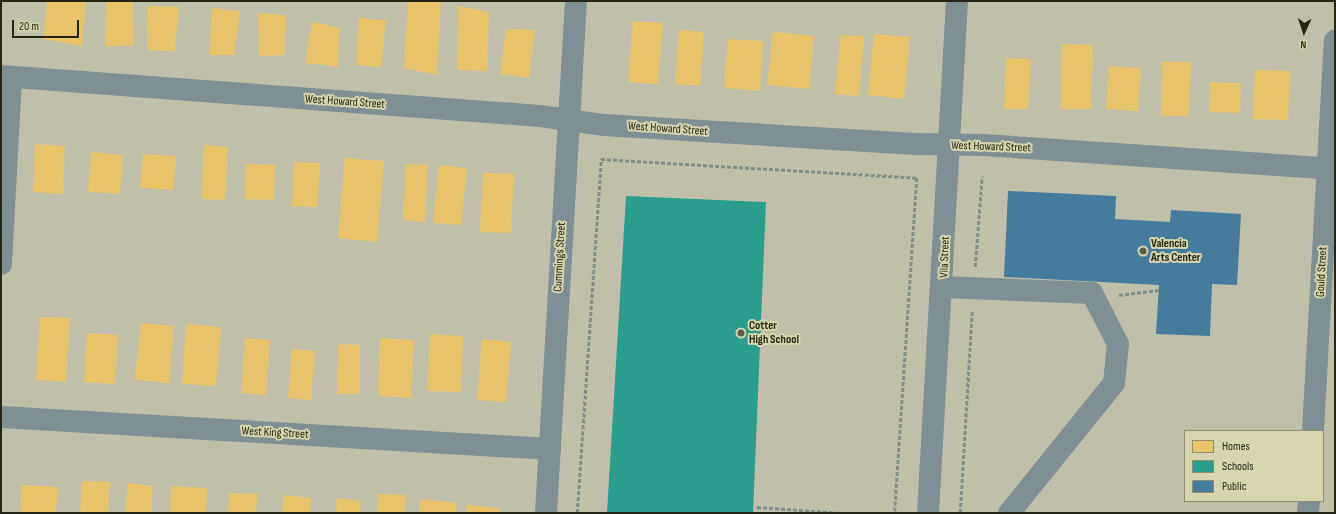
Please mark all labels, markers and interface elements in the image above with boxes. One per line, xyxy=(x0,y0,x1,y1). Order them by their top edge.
scale bar xyxy=(14,12,81,38)
north arrow xyxy=(1284,12,1324,52)
text: 20 m xyxy=(19,19,39,34)
text: N xyxy=(1300,38,1307,51)
street label: West Howard Street xyxy=(305,92,385,112)
street label: West Howard Street xyxy=(628,119,708,139)
street label: West Howard Street xyxy=(951,138,1031,156)
street label: Cummings Street xyxy=(551,222,569,292)
street label: Vila Street xyxy=(937,236,953,278)
place label: Valencia Arts Center xyxy=(1151,237,1201,265)
marker: Valencia Arts Center xyxy=(1138,246,1148,256)
street label: Gould Street xyxy=(1313,246,1331,298)
place label: Cotter High School xyxy=(749,319,799,347)
marker: Cotter High School xyxy=(736,328,746,338)
street label: West King Street xyxy=(241,424,309,442)
legend xyxy=(1184,430,1324,502)
text: Homes xyxy=(1222,439,1250,454)
text: Schools xyxy=(1222,459,1254,474)
text: Public xyxy=(1222,479,1247,494)

